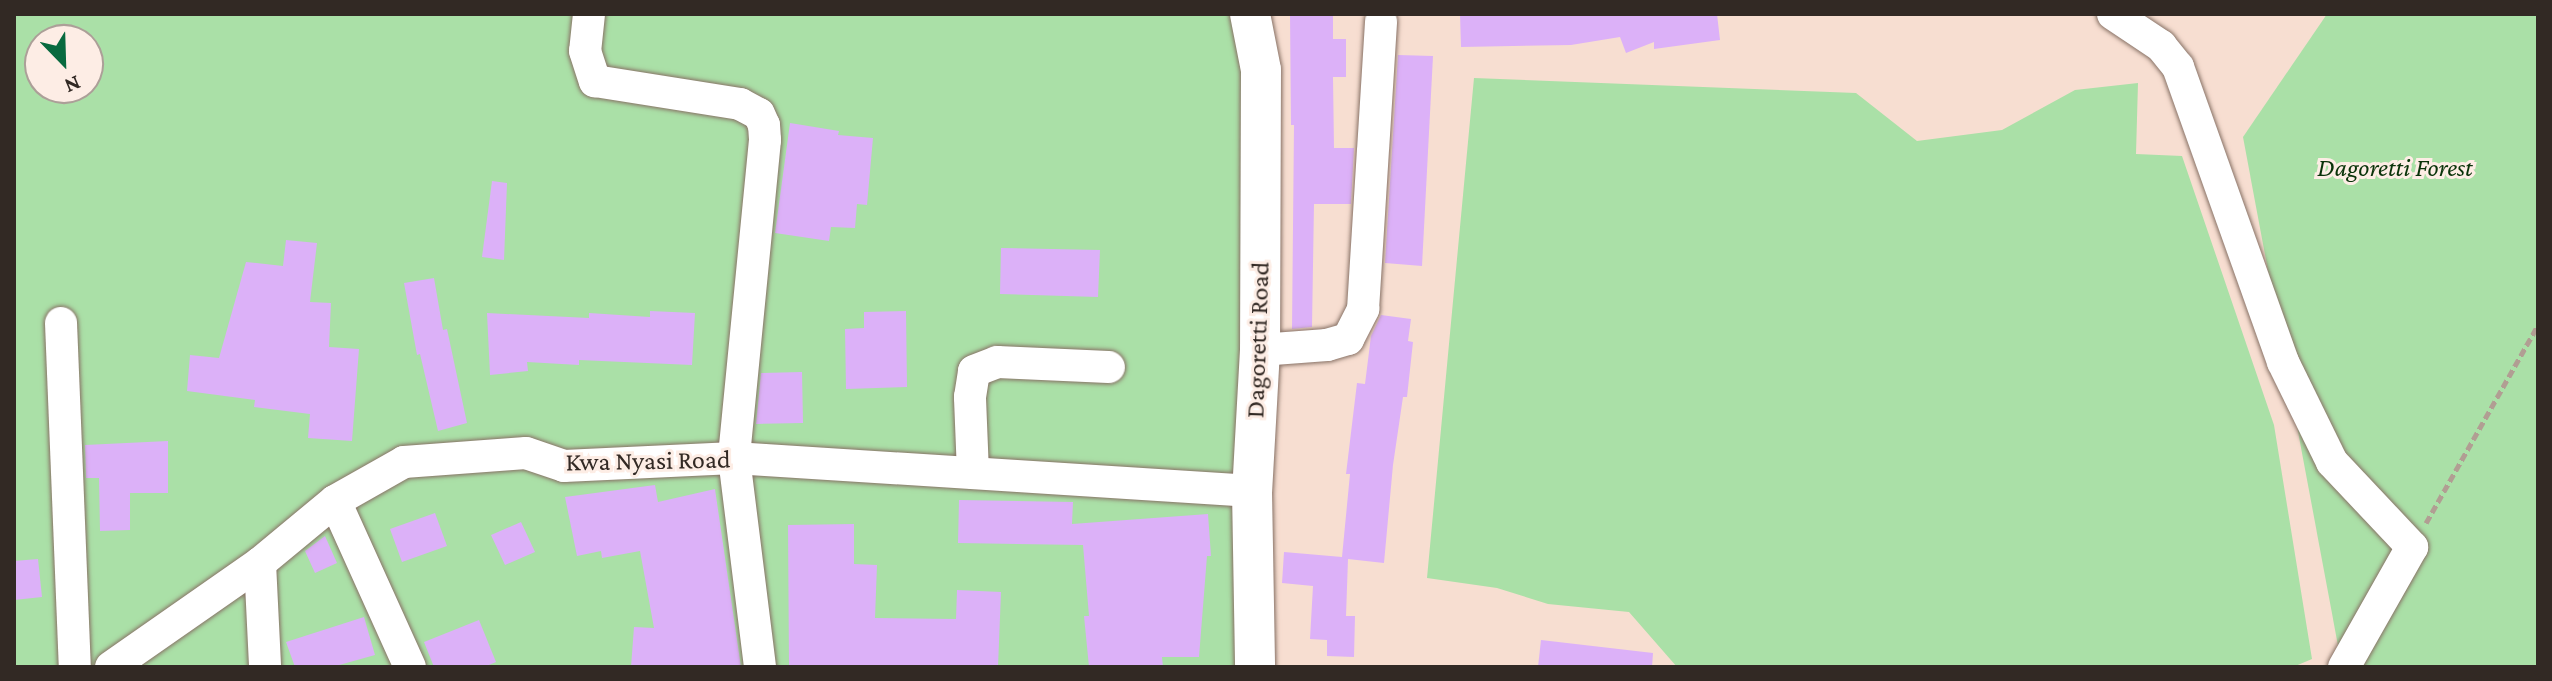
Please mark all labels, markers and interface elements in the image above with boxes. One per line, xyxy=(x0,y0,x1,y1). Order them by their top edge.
north arrow xyxy=(24,24,104,104)
text: N xyxy=(61,70,85,99)
park label: Dagoretti Forest xyxy=(2317,152,2473,184)
street label: Dagoretti Road xyxy=(1240,261,1276,419)
street label: Kwa Nyasi Road xyxy=(565,444,731,478)

